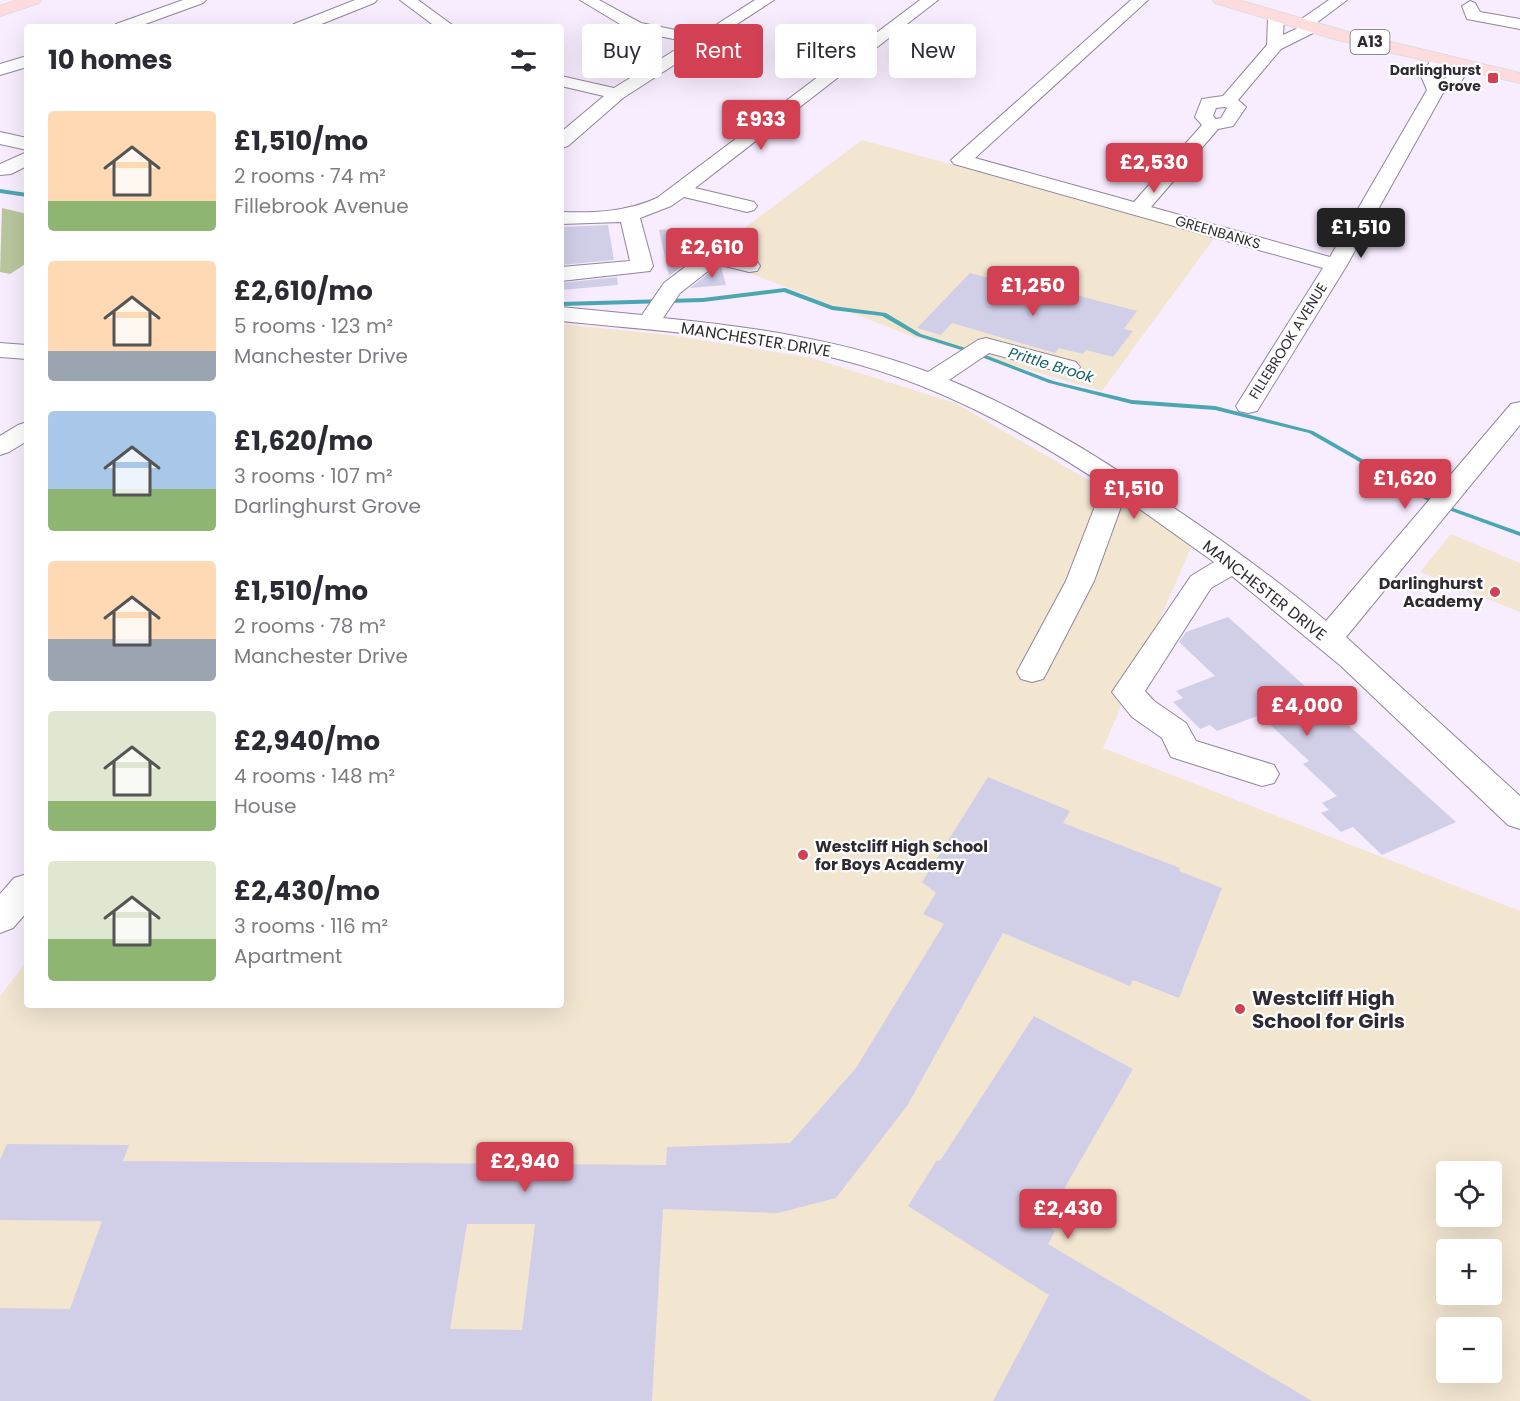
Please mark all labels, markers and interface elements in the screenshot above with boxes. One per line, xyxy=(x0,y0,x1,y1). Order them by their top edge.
chip: Buy xyxy=(582,24,662,78)
chip: Rent xyxy=(674,24,763,78)
chip: Filters xyxy=(775,24,877,78)
chip: New xyxy=(889,24,976,78)
road number: A13 xyxy=(1350,30,1390,54)
text: 10 homes xyxy=(48,42,172,78)
icon: filters xyxy=(507,44,540,77)
place label: Darlinghurst Grove xyxy=(1390,60,1481,96)
marker: Darlinghurst Grove xyxy=(1486,71,1500,85)
pin: £933 xyxy=(725,100,797,151)
text: £933 xyxy=(736,105,786,133)
text: £1,510/mo xyxy=(234,123,368,159)
icon: home xyxy=(96,135,168,207)
pin: £2,530 xyxy=(1105,143,1203,194)
text: £2,530 xyxy=(1120,148,1188,176)
text: 2 rooms · 74 m² xyxy=(234,162,386,190)
text: Fillebrook Avenue xyxy=(234,192,409,220)
pin: £1,510 xyxy=(1312,208,1410,259)
street label: GREENBANKS xyxy=(1173,210,1263,254)
text: £1,510 xyxy=(1331,213,1391,241)
pin: £2,610 xyxy=(663,228,761,279)
text: £2,610 xyxy=(680,233,744,261)
pin: £1,250 xyxy=(984,266,1082,317)
text: £1,250 xyxy=(1001,271,1065,299)
text: £2,610/mo xyxy=(234,273,373,309)
street label: FILLEBROOK AVENUE xyxy=(1244,279,1332,403)
icon: home xyxy=(96,285,168,357)
text: 5 rooms · 123 m² xyxy=(234,312,393,340)
street label: MANCHESTER DRIVE xyxy=(679,316,833,363)
text: Manchester Drive xyxy=(234,342,408,370)
water label: Prittle Brook xyxy=(1006,342,1098,388)
text: £1,620/mo xyxy=(234,423,373,459)
icon: home xyxy=(96,435,168,507)
pin: £1,620 xyxy=(1356,459,1454,510)
text: 3 rooms · 107 m² xyxy=(234,462,393,490)
text: £1,620 xyxy=(1373,464,1437,492)
pin: £1,510 xyxy=(1085,469,1183,520)
text: £1,510 xyxy=(1104,474,1164,502)
text: Darlinghurst Grove xyxy=(234,492,421,520)
street label: MANCHESTER DRIVE xyxy=(1198,535,1332,646)
place label: Darlinghurst Academy xyxy=(1379,572,1484,613)
text: £1,510/mo xyxy=(234,573,368,609)
icon: home xyxy=(96,585,168,657)
marker: Darlinghurst Academy xyxy=(1488,585,1502,599)
text: 2 rooms · 78 m² xyxy=(234,612,386,640)
text: Manchester Drive xyxy=(234,642,408,670)
pin: £4,000 xyxy=(1258,686,1356,737)
text: £4,000 xyxy=(1271,691,1343,719)
text: £2,940/mo xyxy=(234,723,380,759)
icon: home xyxy=(96,735,168,807)
text: 4 rooms · 148 m² xyxy=(234,762,395,790)
text: House xyxy=(234,792,296,820)
place label: Westcliff High School for Boys Academy xyxy=(815,835,988,876)
marker: Westcliff High School for Boys Academy xyxy=(796,848,810,862)
text: £2,430/mo xyxy=(234,873,380,909)
icon: home xyxy=(96,885,168,957)
text: 3 rooms · 116 m² xyxy=(234,912,388,940)
text: Apartment xyxy=(234,942,342,970)
place label: Westcliff High School for Girls xyxy=(1252,984,1405,1035)
marker: Westcliff High School for Girls xyxy=(1233,1002,1247,1016)
pin: £2,940 xyxy=(476,1142,574,1193)
text: £2,940 xyxy=(490,1147,560,1175)
map controls xyxy=(1436,1161,1502,1383)
button: locate xyxy=(1436,1161,1502,1227)
pin: £2,430 xyxy=(1019,1189,1117,1240)
text: £2,430 xyxy=(1033,1194,1103,1222)
button: + xyxy=(1436,1239,1502,1305)
button: − xyxy=(1436,1317,1502,1383)

